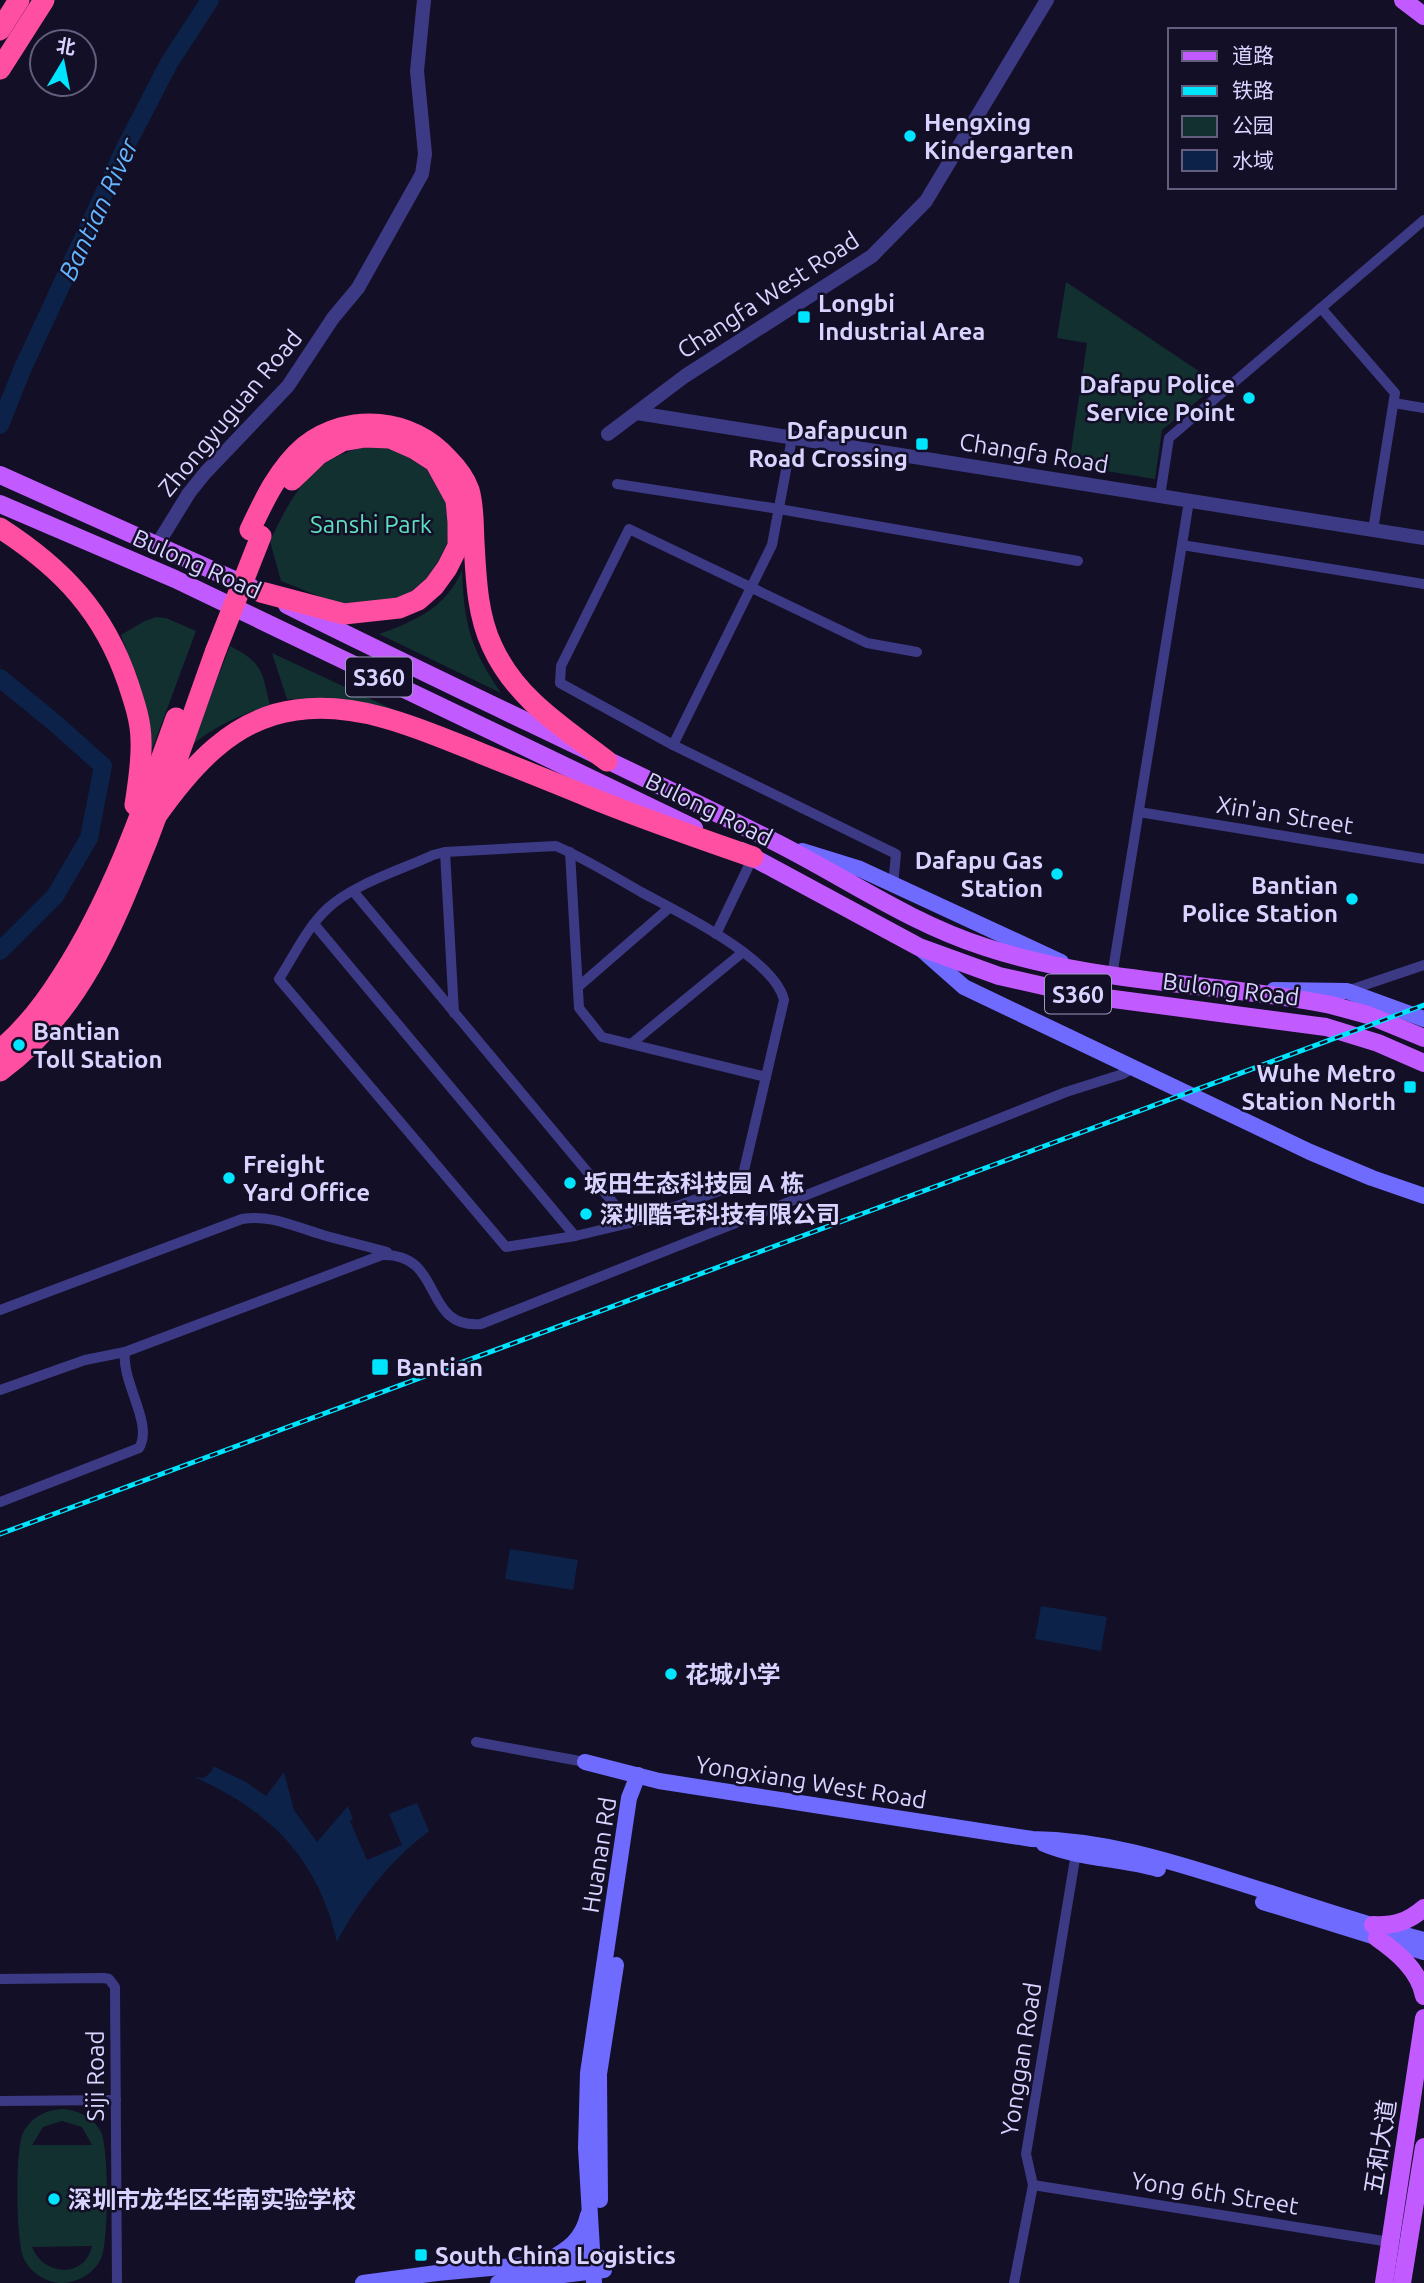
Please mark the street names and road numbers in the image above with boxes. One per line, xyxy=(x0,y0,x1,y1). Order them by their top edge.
street label: Changfa West Road xyxy=(672,226,864,364)
street label: Zhongyuguan Road xyxy=(153,324,307,502)
street label: Changfa Road xyxy=(958,428,1110,478)
street label: Bulong Road xyxy=(129,524,265,604)
road number: S360 xyxy=(346,657,412,696)
street label: Bulong Road xyxy=(641,767,777,851)
street label: Xin'an Street xyxy=(1215,791,1356,839)
street label: Bulong Road xyxy=(1161,967,1301,1011)
road number: S360 xyxy=(1045,974,1111,1014)
street label: Yongxiang West Road xyxy=(694,1750,928,1814)
street label: Huanan Rd xyxy=(577,1795,621,1915)
street label: Yonggan Road xyxy=(996,1980,1046,2138)
street label: Siji Road xyxy=(82,2031,109,2121)
street label: 五和大道 xyxy=(1359,2097,1401,2197)
street label: Yong 6th Street xyxy=(1129,2166,1301,2220)

